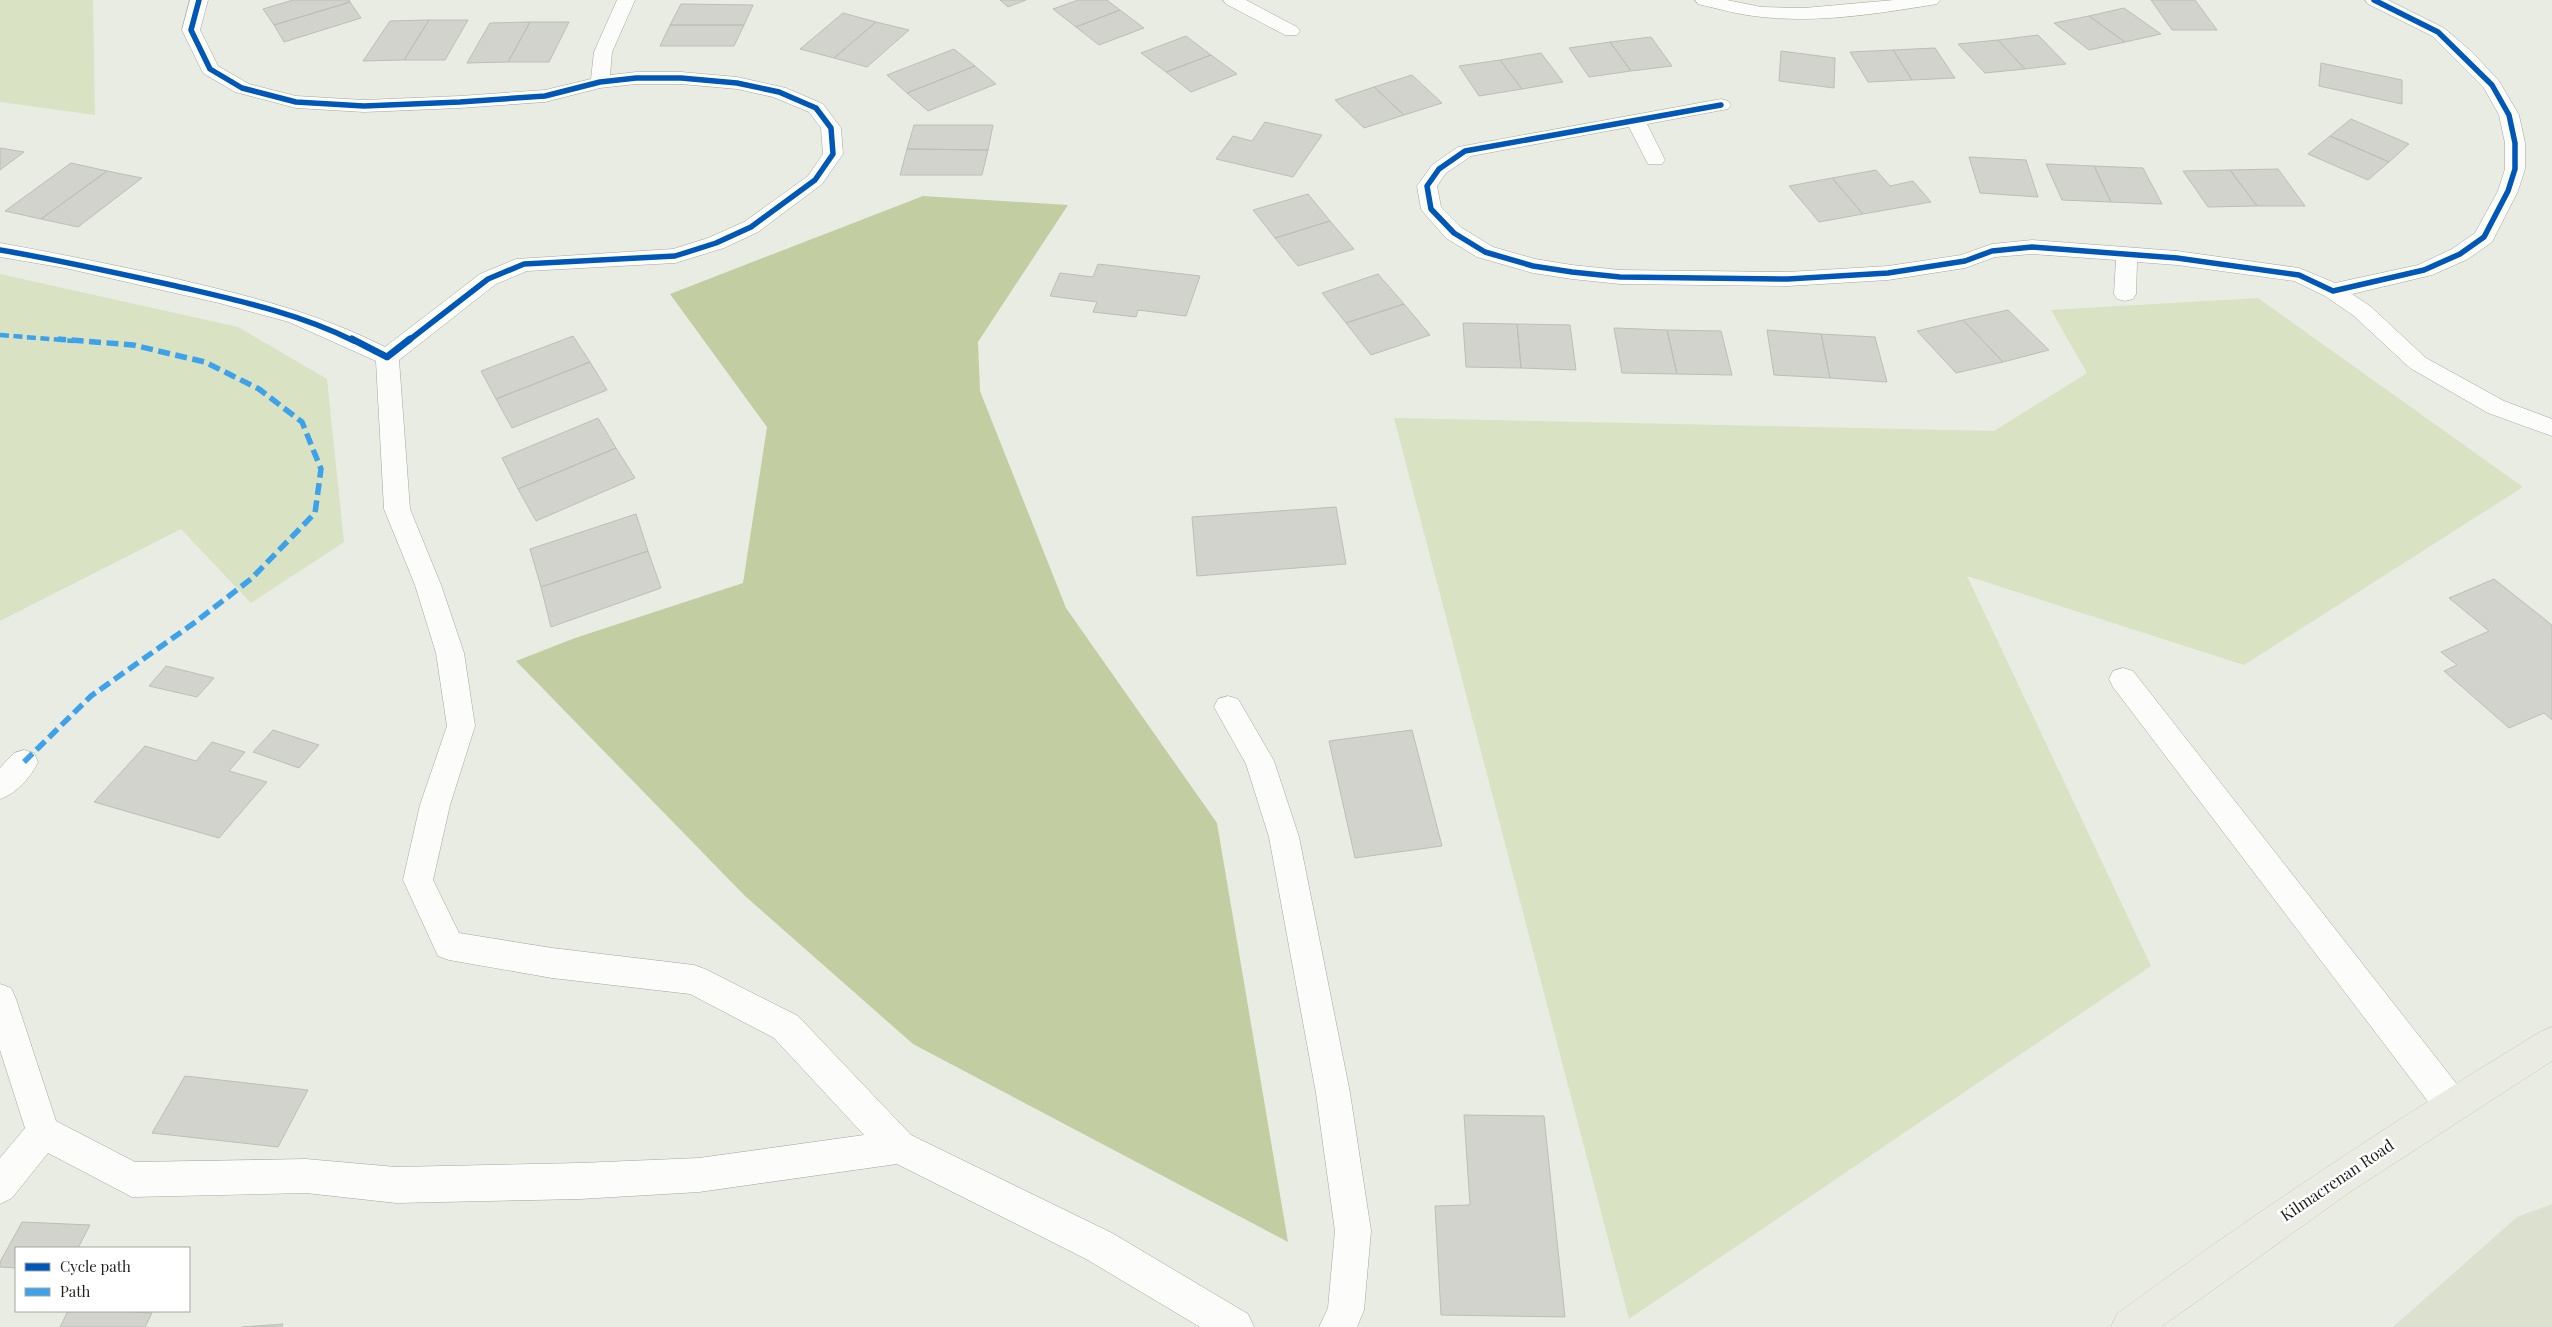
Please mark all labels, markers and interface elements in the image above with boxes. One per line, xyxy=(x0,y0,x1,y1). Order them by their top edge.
street label: Kilmacrenan Road xyxy=(2276,1134,2397,1225)
legend xyxy=(15,1247,190,1312)
text: Cycle path xyxy=(60,1256,131,1276)
text: Path xyxy=(60,1281,90,1301)

